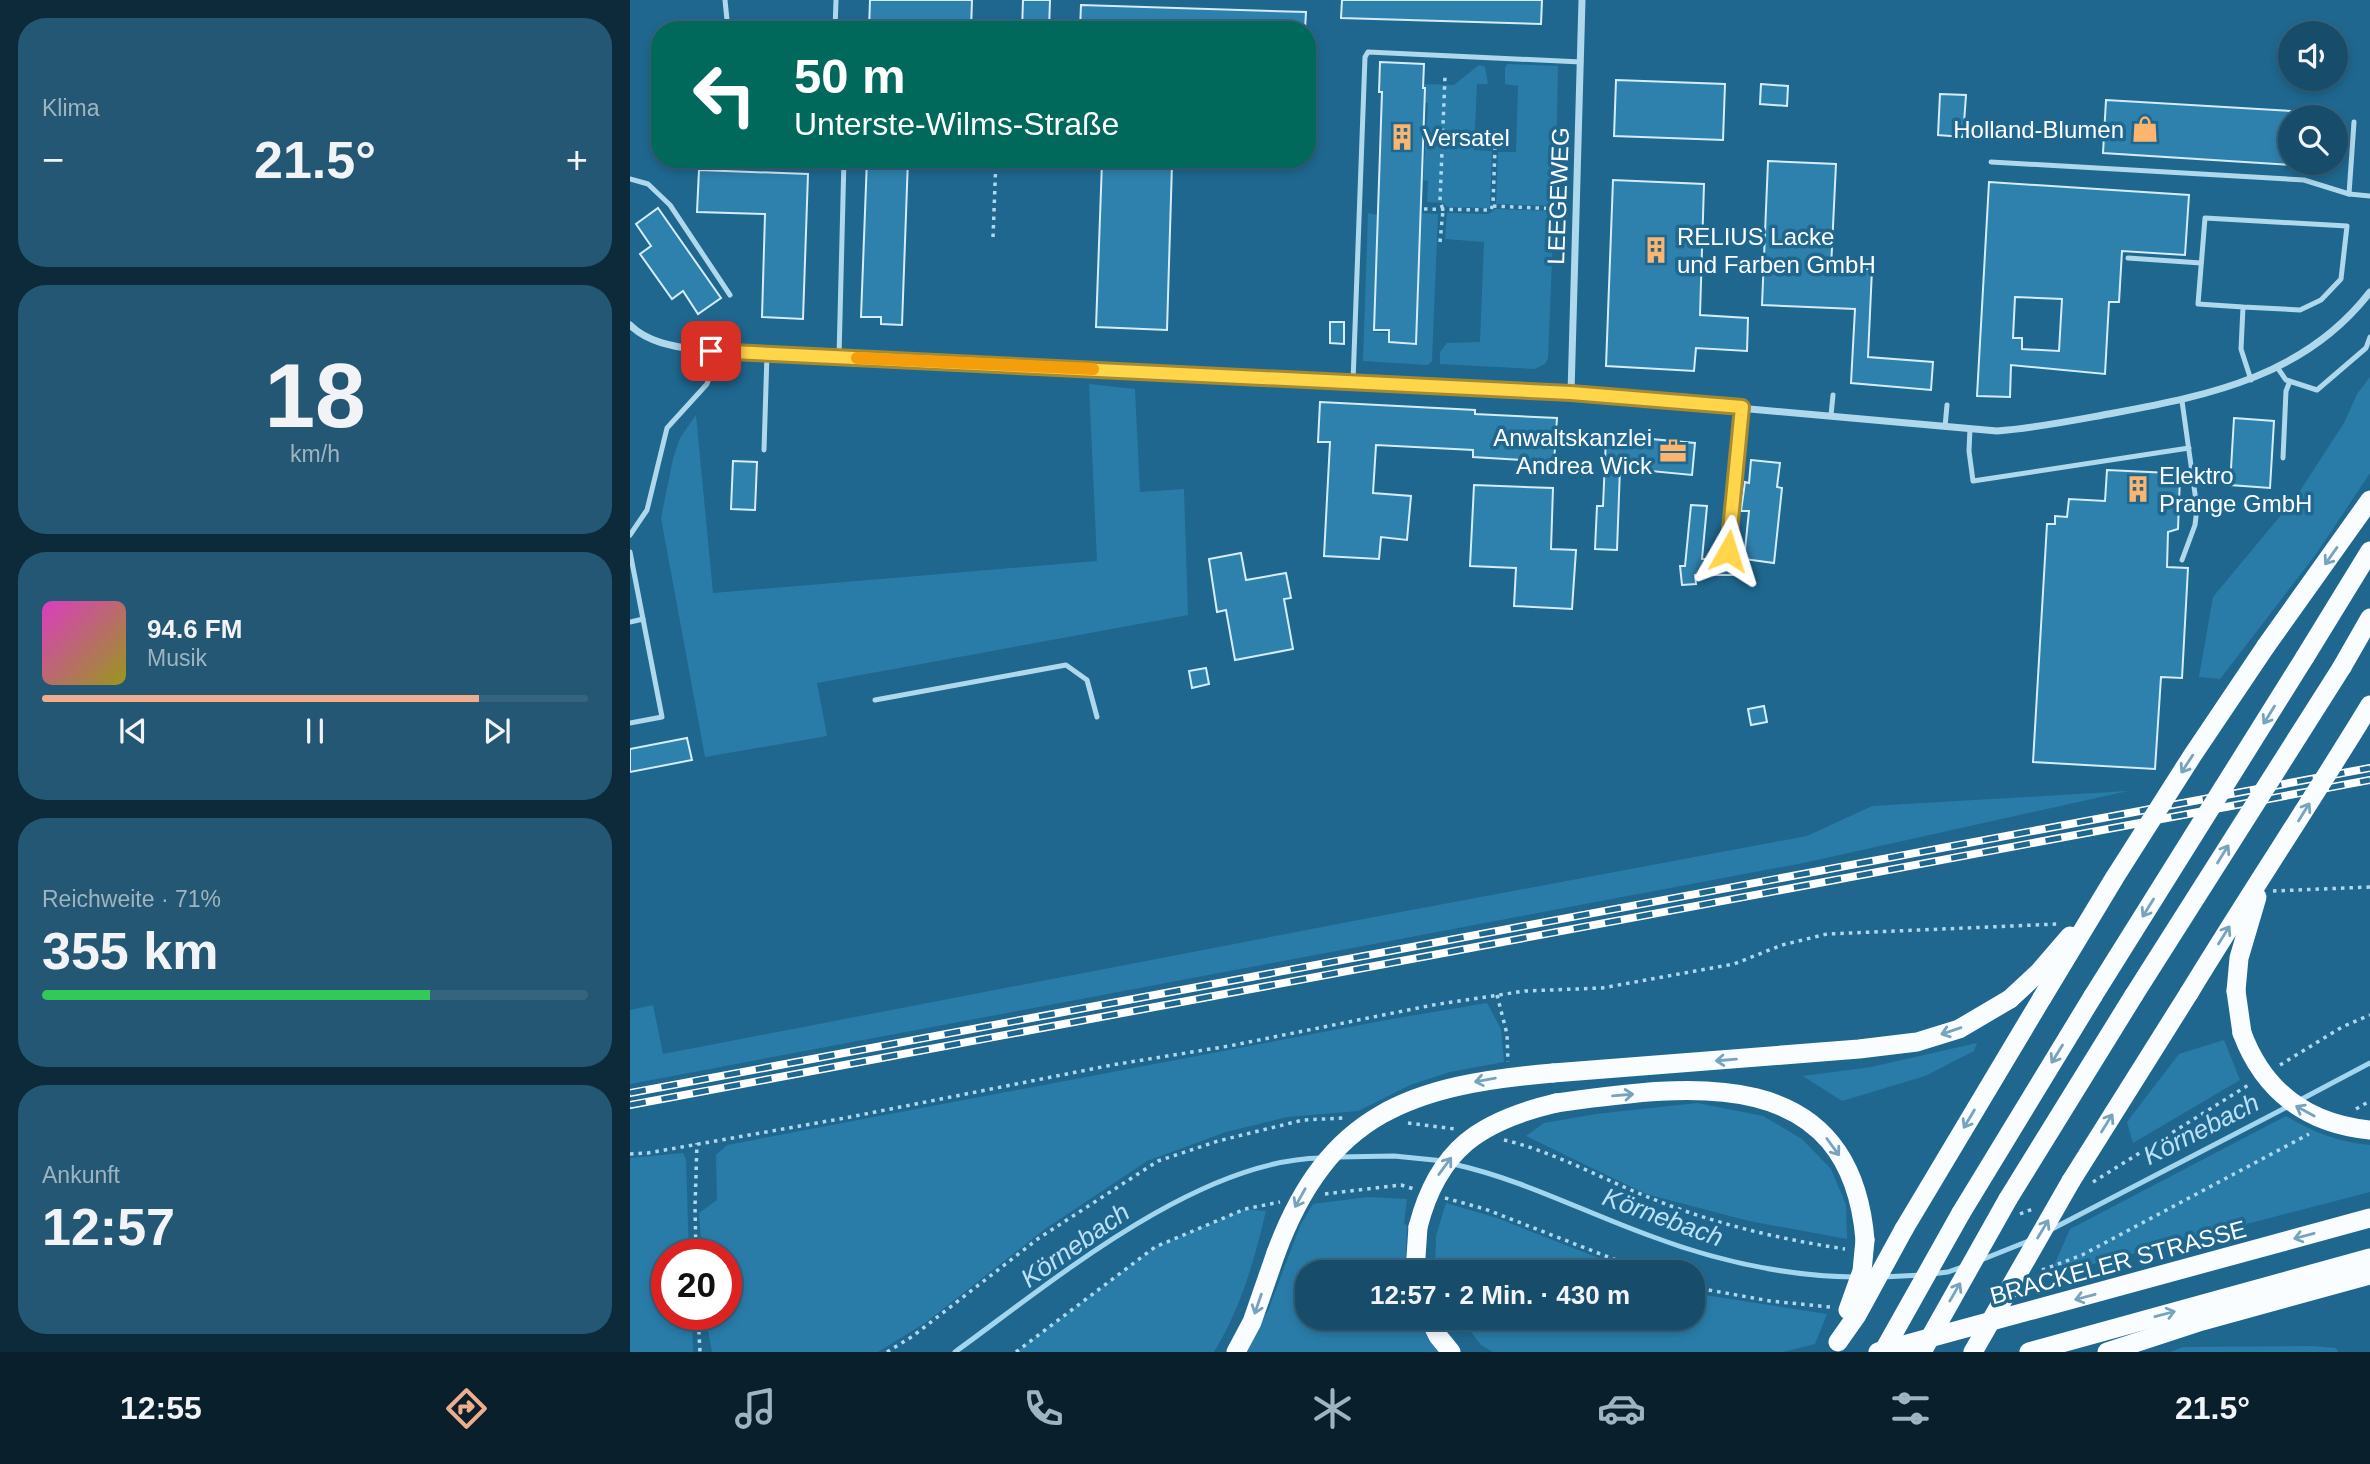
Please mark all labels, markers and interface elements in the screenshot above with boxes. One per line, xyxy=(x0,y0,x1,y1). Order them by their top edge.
map controls xyxy=(2278,21,2348,175)
button: sound xyxy=(2278,21,2348,91)
icon: left xyxy=(679,49,770,140)
text: 50 m xyxy=(794,49,906,103)
text: Klima xyxy=(42,95,100,121)
button: search xyxy=(2278,105,2348,175)
text: Unterste-Wilms-Straße xyxy=(794,106,1119,142)
shop icon: Holland-Blumen xyxy=(2130,114,2160,144)
place label: Holland-Blumen xyxy=(1953,116,2124,143)
building icon: Versatel xyxy=(1387,122,1417,152)
place label: Versatel xyxy=(1423,124,1510,151)
street label: LEEGEWEG xyxy=(1542,127,1574,265)
text: 21.5° xyxy=(254,131,376,189)
text: − xyxy=(42,139,64,181)
text: + xyxy=(566,139,588,181)
place label: RELIUS Lacke und Farben GmbH xyxy=(1677,223,1876,278)
building icon: RELIUS Lacke und Farben GmbH xyxy=(1641,235,1671,265)
pin xyxy=(681,321,741,381)
icon: arrive xyxy=(692,332,730,370)
text: 18 xyxy=(264,345,366,446)
place label: Anwaltskanzlei Andrea Wick xyxy=(1493,424,1653,479)
office icon: Anwaltskanzlei Andrea Wick xyxy=(1658,436,1688,466)
text: km/h xyxy=(290,441,340,467)
place label: Elektro Prange GmbH xyxy=(2159,462,2312,517)
building icon: Elektro Prange GmbH xyxy=(2123,474,2153,504)
position arrow xyxy=(1691,514,1765,588)
one-way arrow xyxy=(2324,546,2338,565)
text: 94.6 FM xyxy=(147,614,242,644)
text: Musik xyxy=(147,645,207,671)
one-way arrow xyxy=(2262,705,2276,725)
icon: previous xyxy=(114,712,152,750)
icon: pause xyxy=(296,712,334,750)
icon: next xyxy=(478,712,516,750)
one-way arrow xyxy=(2179,754,2194,773)
one-way arrow xyxy=(2297,803,2311,823)
one-way arrow xyxy=(2217,845,2231,865)
text: Reichweite · 71% xyxy=(42,886,221,912)
one-way arrow xyxy=(2141,898,2156,917)
text: 355 km xyxy=(42,922,218,980)
one-way arrow xyxy=(2218,925,2232,945)
one-way arrow xyxy=(1940,1026,1962,1038)
one-way arrow xyxy=(2050,1043,2064,1063)
one-way arrow xyxy=(1715,1054,1738,1067)
one-way arrow xyxy=(1474,1074,1497,1087)
water label: Körnebach xyxy=(2138,1087,2264,1171)
one-way arrow xyxy=(1612,1088,1634,1101)
one-way arrow xyxy=(2296,1104,2316,1118)
one-way arrow xyxy=(1962,1109,1976,1129)
one-way arrow xyxy=(2101,1114,2115,1134)
one-way arrow xyxy=(1826,1137,1840,1156)
one-way arrow xyxy=(1438,1157,1452,1176)
text: Ankunft xyxy=(42,1162,120,1188)
water label: Körnebach xyxy=(1599,1181,1727,1253)
one-way arrow xyxy=(1293,1187,1307,1207)
water label: Körnebach xyxy=(1015,1197,1135,1293)
text: 12:57 xyxy=(42,1198,175,1256)
street label: BRACKELER STRASSE xyxy=(1987,1215,2249,1309)
one-way arrow xyxy=(2036,1219,2050,1239)
one-way arrow xyxy=(2293,1230,2316,1243)
speed limit sign: 20 xyxy=(651,1239,742,1330)
text: 12:57 · 2 Min. · 430 m xyxy=(1370,1280,1630,1310)
one-way arrow xyxy=(1948,1283,1962,1303)
one-way arrow xyxy=(2074,1291,2096,1304)
one-way arrow xyxy=(1251,1292,1263,1314)
one-way arrow xyxy=(2154,1307,2176,1320)
icon: directions xyxy=(442,1384,491,1433)
icon: music xyxy=(731,1384,780,1433)
icon: phone xyxy=(1019,1384,1068,1433)
icon: climate xyxy=(1308,1384,1357,1433)
icon: car xyxy=(1597,1384,1646,1433)
icon: filters xyxy=(1886,1384,1935,1433)
text: 12:55 xyxy=(120,1390,202,1426)
text: 21.5° xyxy=(2175,1390,2250,1426)

